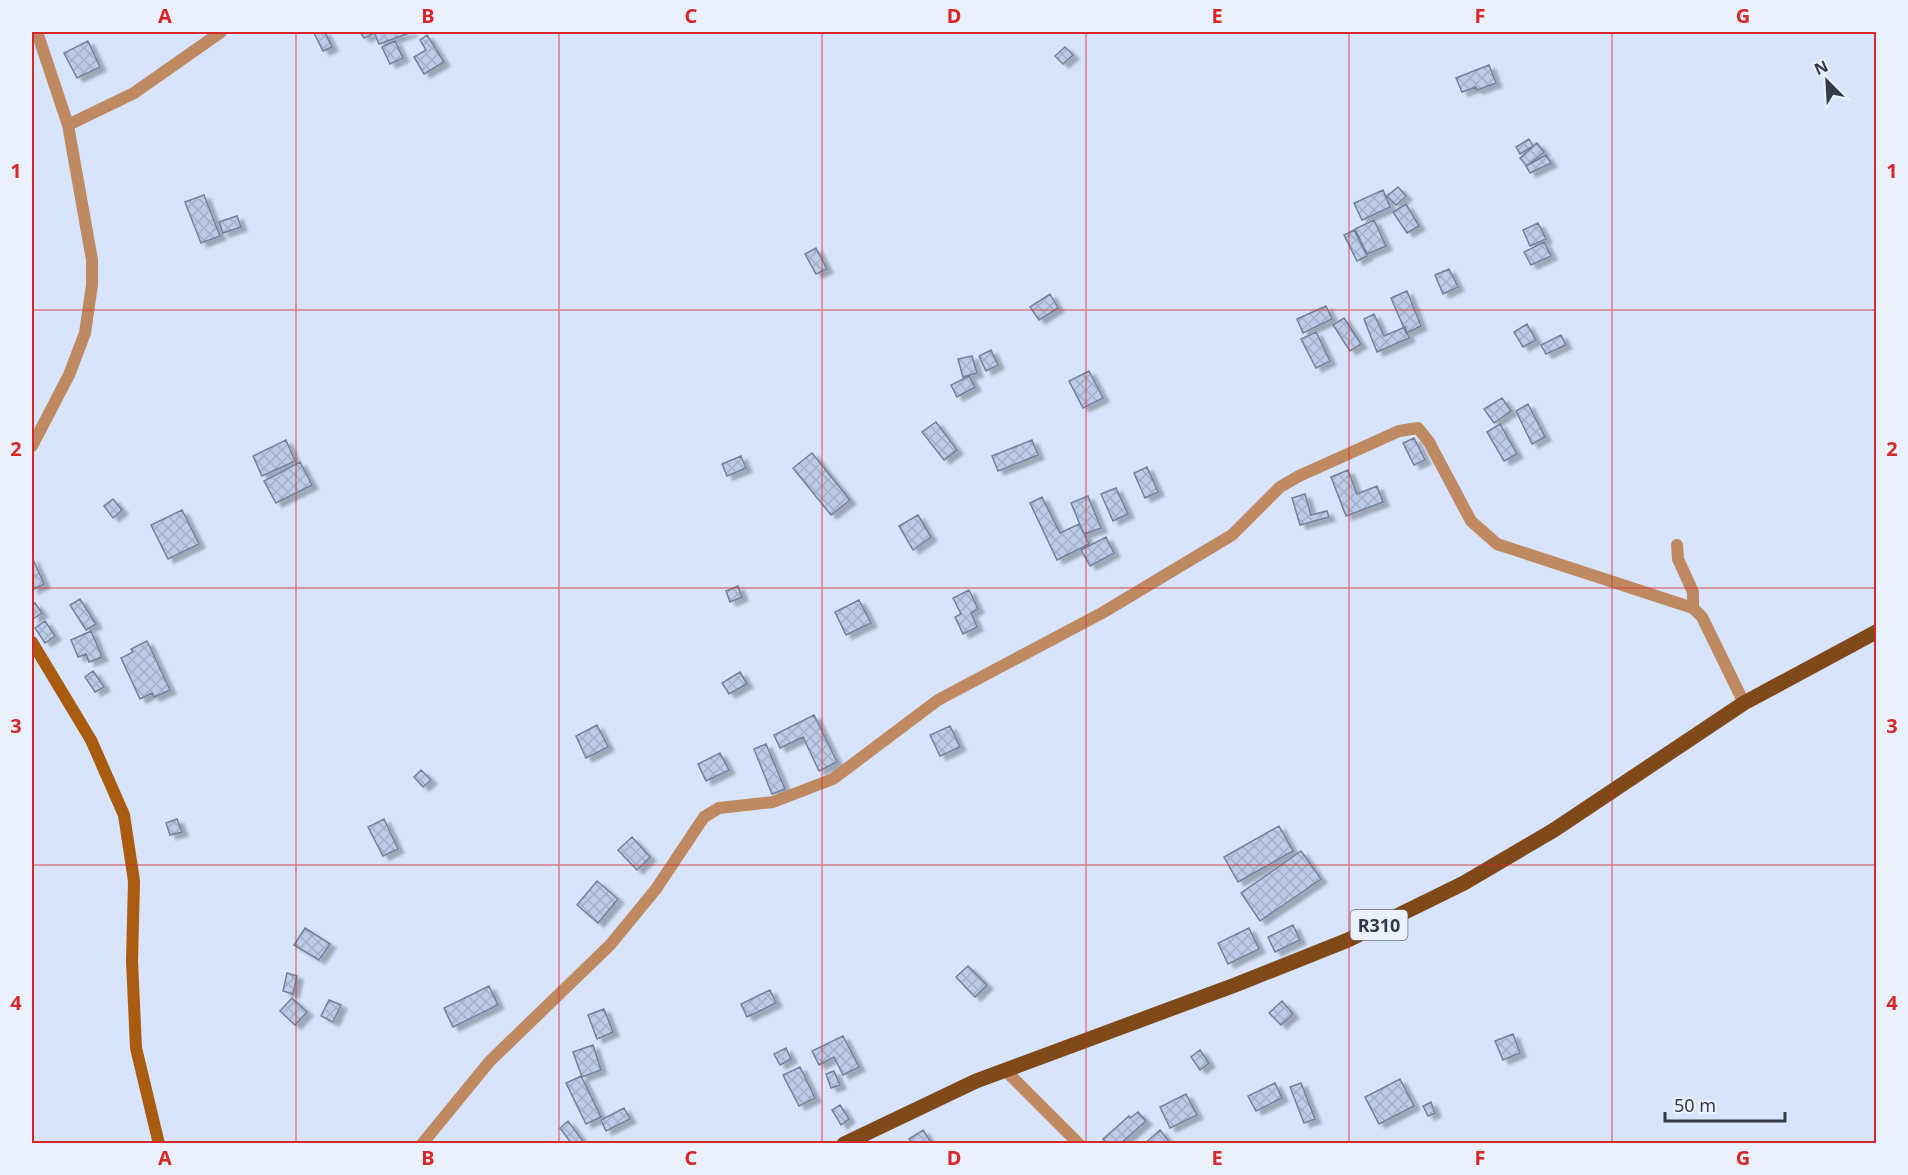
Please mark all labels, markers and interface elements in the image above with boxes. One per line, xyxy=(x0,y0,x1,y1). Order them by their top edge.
text: A xyxy=(158,2,172,29)
text: B xyxy=(421,2,435,29)
text: C xyxy=(685,2,698,29)
text: D xyxy=(947,2,961,29)
text: E xyxy=(1211,2,1223,29)
text: F xyxy=(1475,2,1485,29)
text: G xyxy=(1736,2,1750,29)
north arrow xyxy=(1797,51,1857,111)
text: N xyxy=(1810,55,1831,80)
text: 1 xyxy=(10,157,22,184)
text: 1 xyxy=(1886,157,1898,184)
text: 2 xyxy=(10,435,22,462)
text: 2 xyxy=(1886,435,1898,462)
text: 3 xyxy=(10,712,22,739)
text: 3 xyxy=(1886,712,1898,739)
road number: R310 xyxy=(1350,910,1408,940)
text: 4 xyxy=(10,989,22,1016)
text: 4 xyxy=(1886,989,1898,1016)
scale bar xyxy=(1665,1085,1785,1123)
text: 50 m xyxy=(1674,1093,1716,1117)
text: A xyxy=(158,1144,172,1171)
text: B xyxy=(421,1144,435,1171)
text: C xyxy=(685,1144,698,1171)
text: D xyxy=(947,1144,961,1171)
text: E xyxy=(1211,1144,1223,1171)
text: F xyxy=(1475,1144,1485,1171)
text: G xyxy=(1736,1144,1750,1171)

